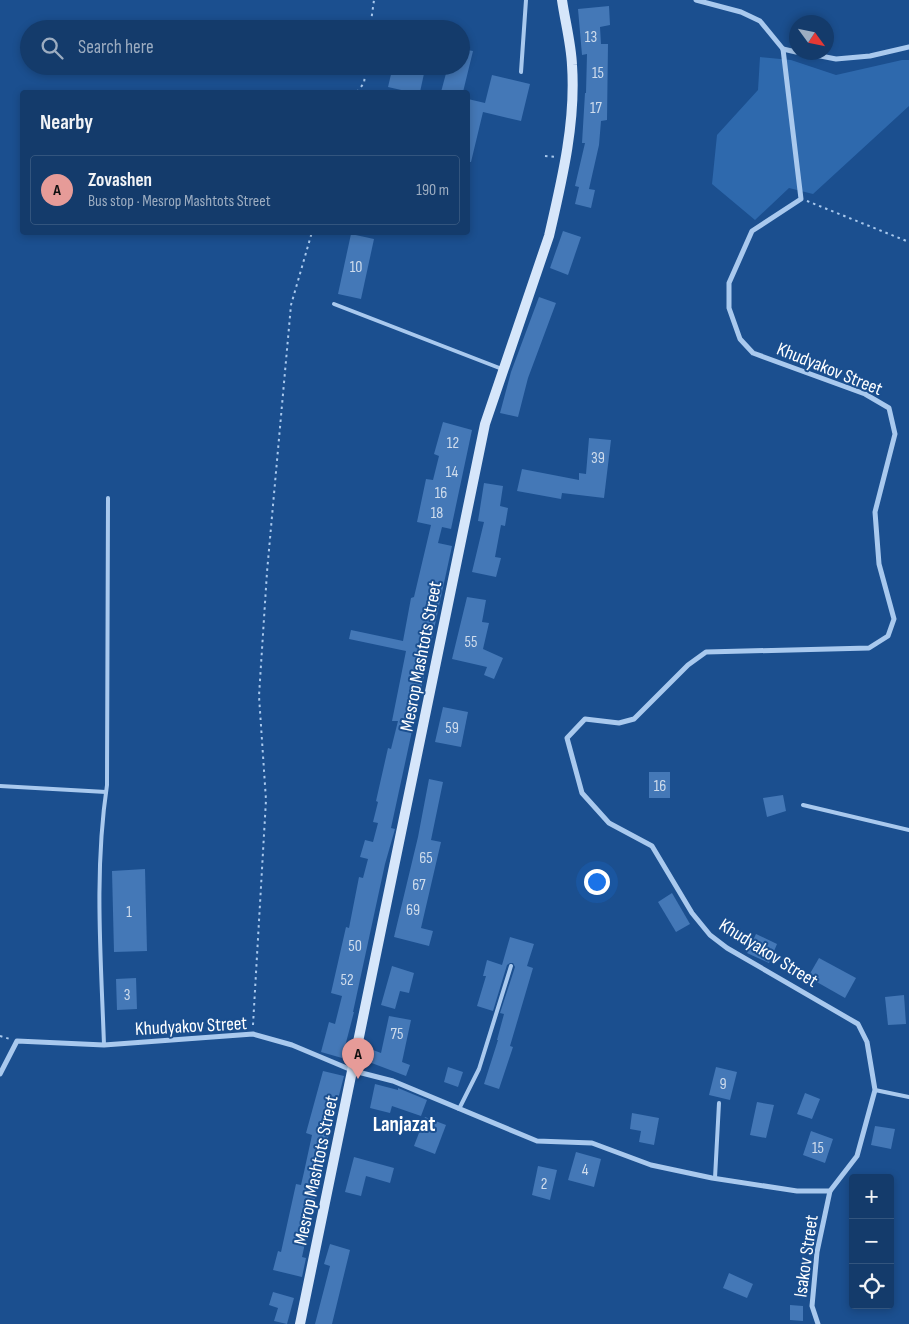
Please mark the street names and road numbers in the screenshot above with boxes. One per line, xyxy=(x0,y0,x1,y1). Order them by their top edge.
street label: Khudyakov Street xyxy=(773,338,886,401)
street label: Mesrop Mashtots Street xyxy=(396,579,447,733)
street label: Khudyakov Street xyxy=(715,914,822,993)
street label: Khudyakov Street xyxy=(134,1012,248,1041)
street label: Mesrop Mashtots Street xyxy=(289,1093,344,1247)
street label: Isakov Street xyxy=(789,1213,824,1299)

